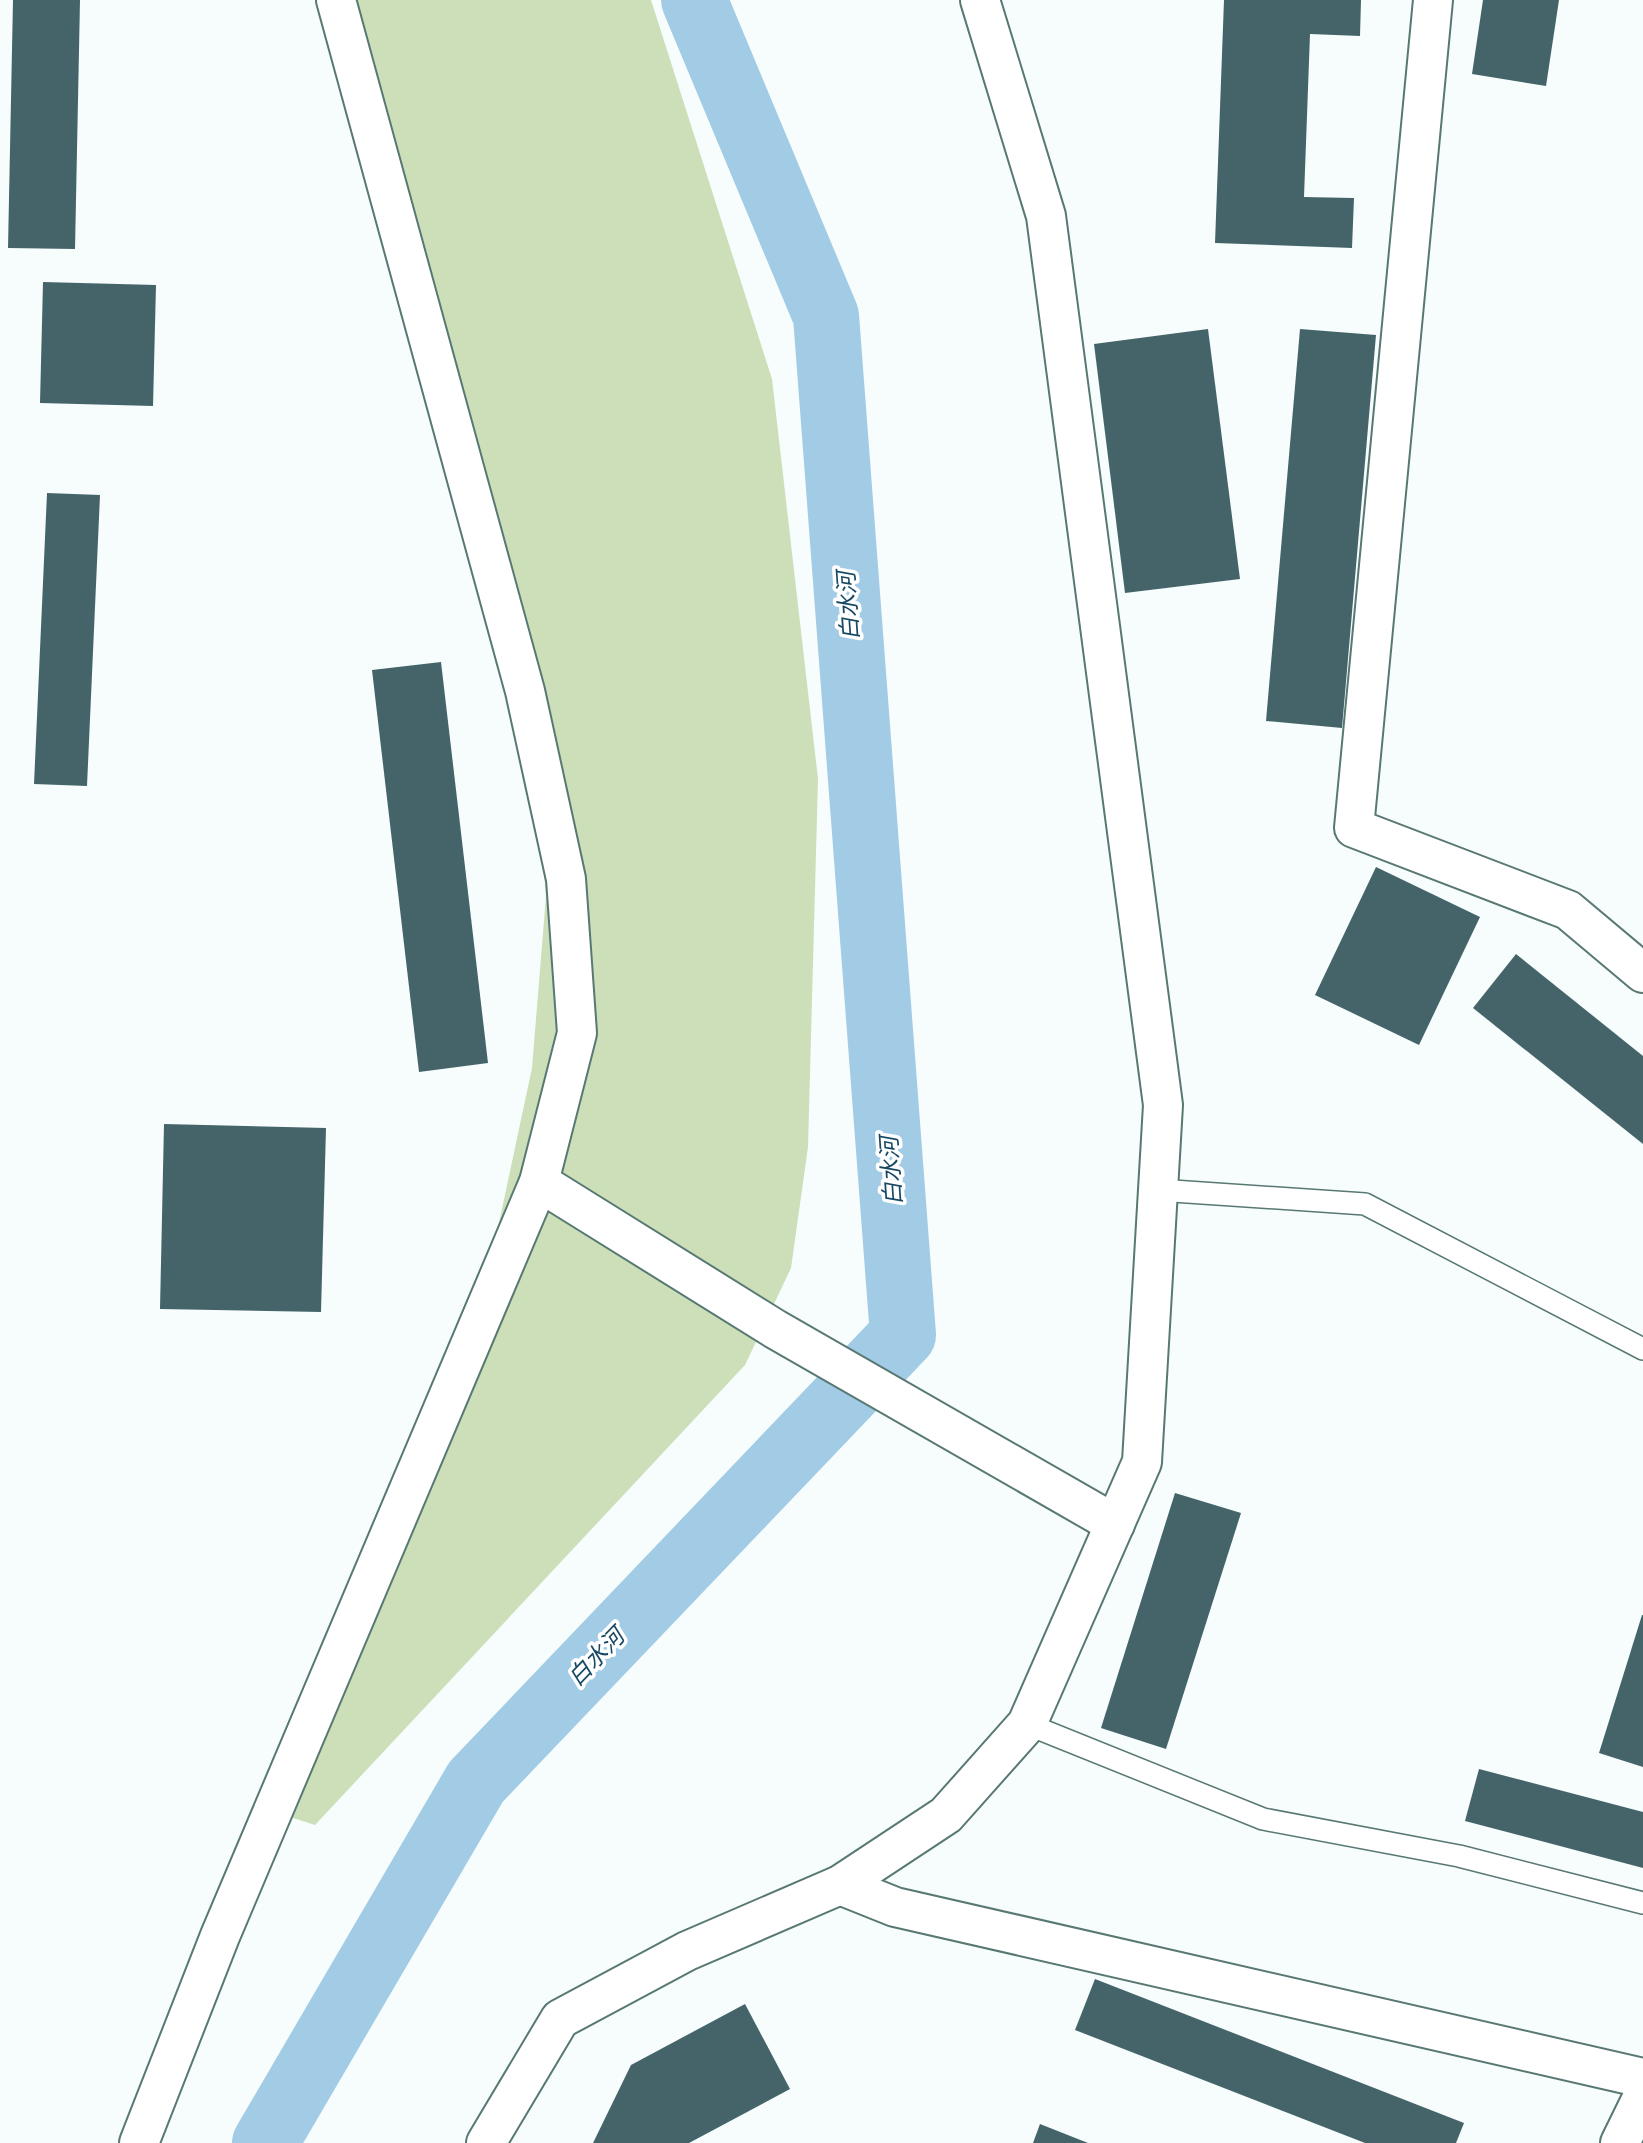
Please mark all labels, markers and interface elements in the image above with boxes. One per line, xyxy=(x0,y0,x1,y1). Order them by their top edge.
water label: 白水河 xyxy=(832,567,864,641)
water label: 白水河 xyxy=(875,1132,907,1206)
water label: 白水河 xyxy=(563,1620,633,1692)

